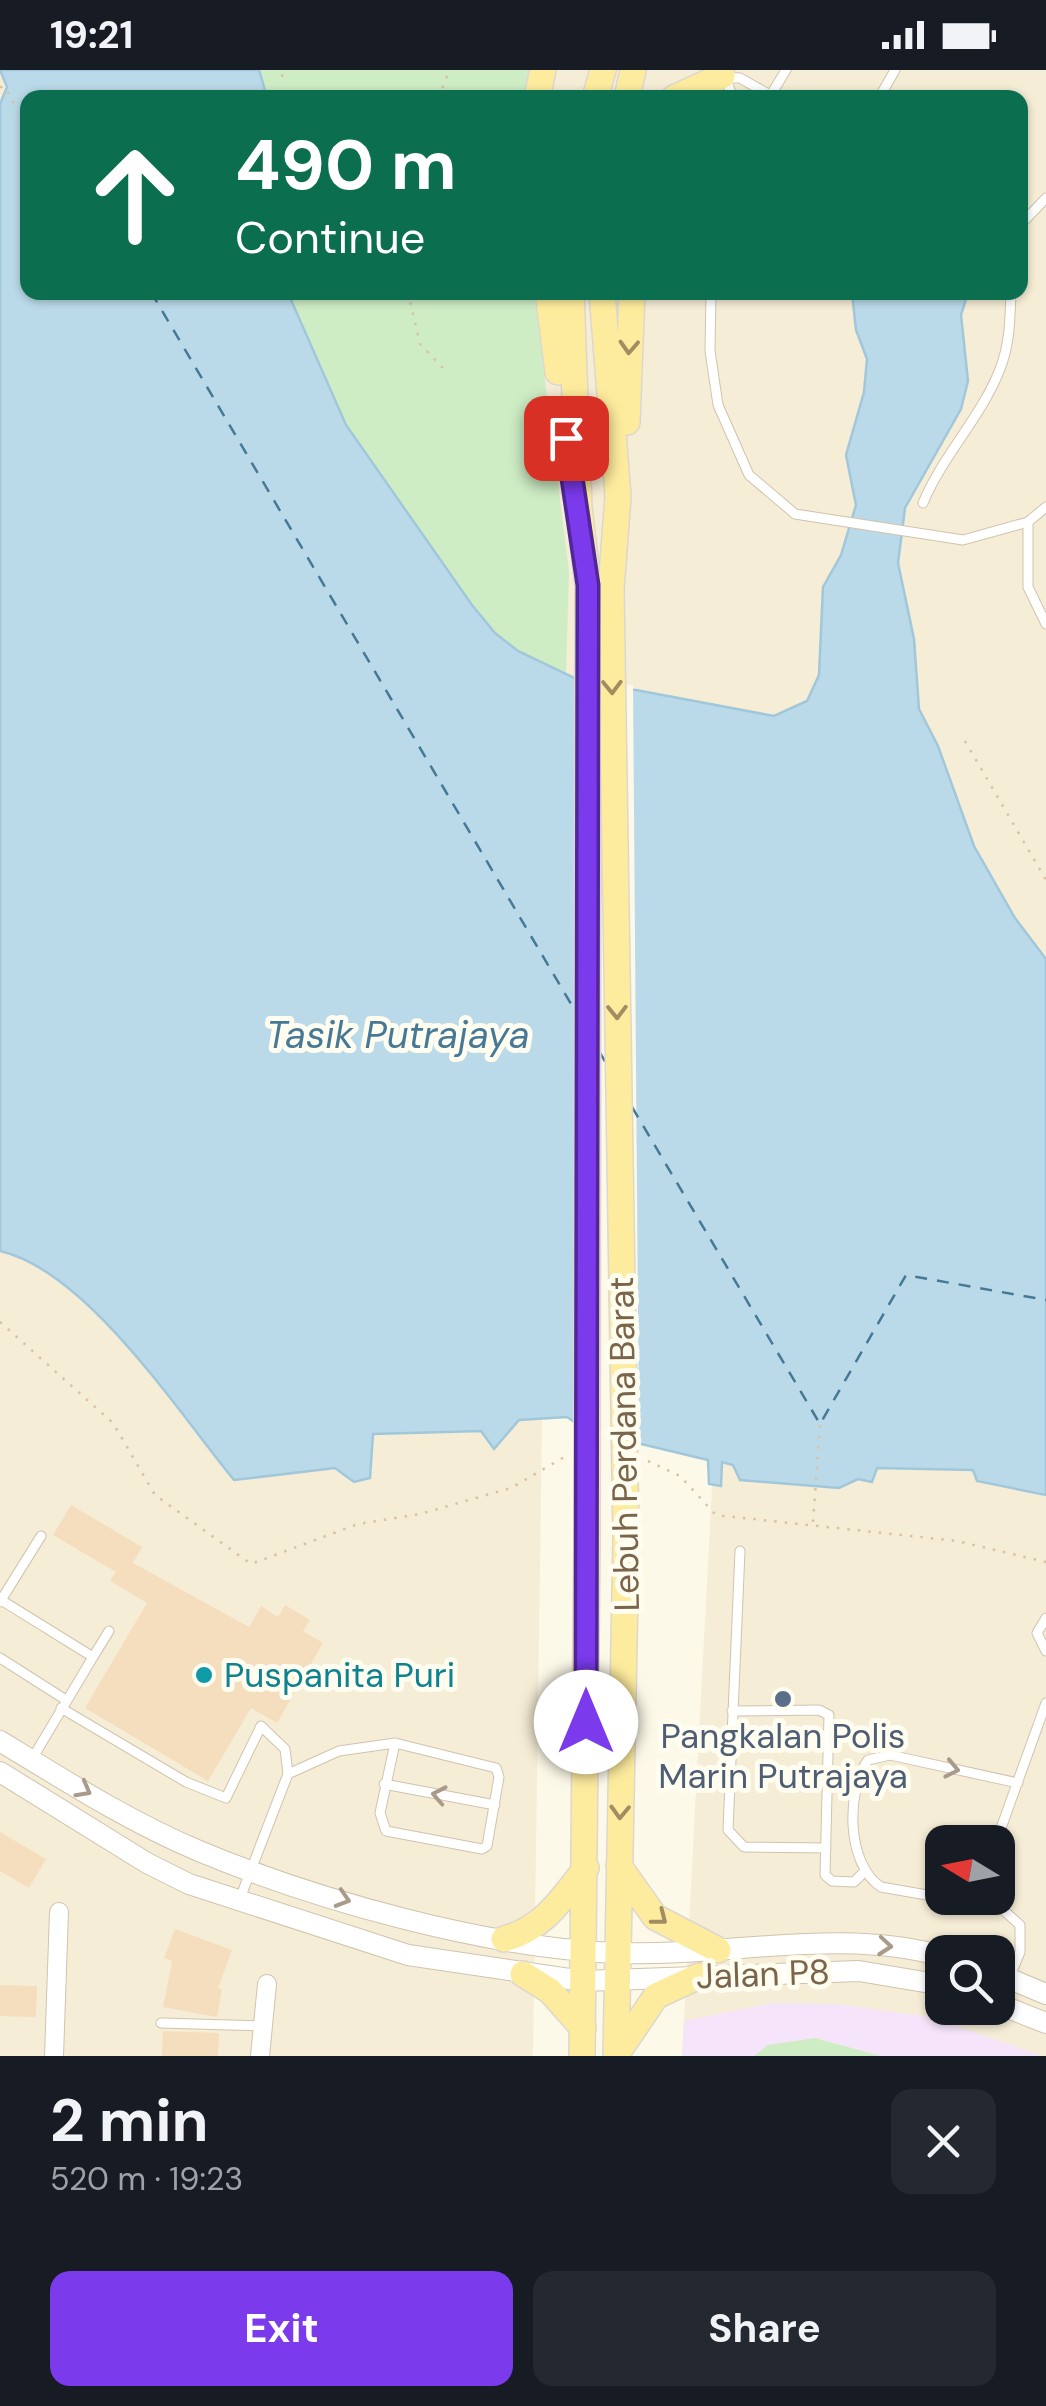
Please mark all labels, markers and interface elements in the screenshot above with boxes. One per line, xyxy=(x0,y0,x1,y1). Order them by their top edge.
text: 19:21 xyxy=(50,10,133,60)
text: 490 m xyxy=(235,120,457,211)
icon: ahead xyxy=(70,130,200,260)
text: Continue xyxy=(235,208,425,267)
one-way arrow xyxy=(619,339,640,355)
pin xyxy=(524,396,609,481)
icon: arrive xyxy=(539,411,594,466)
one-way arrow xyxy=(601,680,623,695)
one-way arrow xyxy=(607,1004,628,1020)
water label: Tasik Putrajaya xyxy=(266,1010,530,1060)
street label: Lebuh Perdana Barat xyxy=(598,1276,650,1612)
place label: Puspanita Puri xyxy=(224,1652,455,1698)
marker: Puspanita Puri xyxy=(193,1664,215,1686)
position arrow xyxy=(534,1670,638,1774)
marker: Pangkalan Polis Marin Putrajaya xyxy=(772,1688,794,1710)
place label: Pangkalan Polis Marin Putrajaya xyxy=(658,1713,908,1799)
one-way arrow xyxy=(944,1757,961,1778)
one-way arrow xyxy=(73,1778,91,1798)
one-way arrow xyxy=(431,1785,448,1806)
one-way arrow xyxy=(610,1804,631,1820)
north arrow xyxy=(925,1825,1015,1915)
map controls xyxy=(925,1825,1015,2025)
one-way arrow xyxy=(334,1887,351,1908)
one-way arrow xyxy=(648,1906,666,1923)
one-way arrow xyxy=(877,1934,893,1956)
button: search xyxy=(925,1935,1015,2025)
street label: Jalan P8 xyxy=(695,1949,831,1999)
text: 2 min xyxy=(50,2081,209,2160)
button: close xyxy=(891,2089,996,2194)
text: 520 m · 19:23 xyxy=(50,2158,243,2200)
button: Exit xyxy=(50,2271,513,2386)
button: Share xyxy=(533,2271,996,2386)

